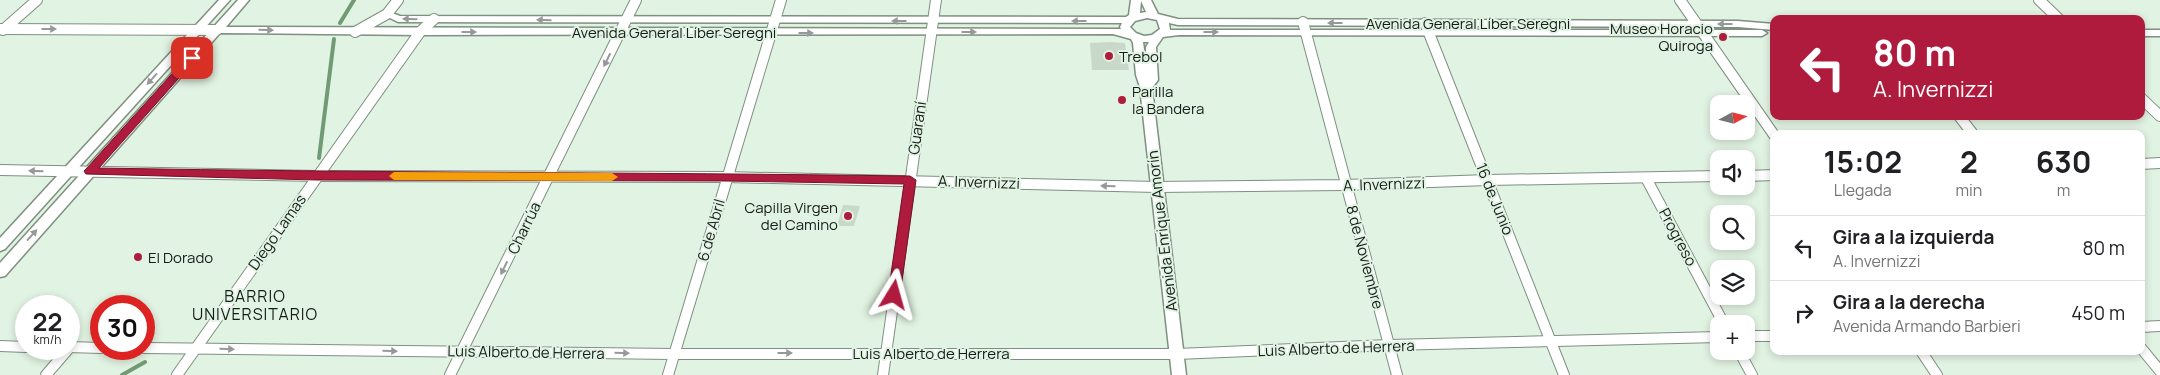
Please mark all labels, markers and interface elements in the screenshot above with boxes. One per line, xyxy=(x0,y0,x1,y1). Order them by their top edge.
street label: Avenida General Líber Seregni xyxy=(1366,13,1570,34)
one-way arrow xyxy=(402,15,418,23)
one-way arrow xyxy=(536,16,552,24)
one-way arrow xyxy=(891,17,907,25)
one-way arrow xyxy=(1071,17,1087,25)
place label: Museo Horacio Quiroga xyxy=(1610,18,1713,56)
one-way arrow xyxy=(1327,19,1343,27)
one-way arrow xyxy=(1717,20,1733,28)
street label: Avenida General Líber Seregni xyxy=(572,22,776,43)
one-way arrow xyxy=(41,25,57,33)
one-way arrow xyxy=(258,27,274,35)
one-way arrow xyxy=(461,28,477,36)
one-way arrow xyxy=(961,28,977,36)
one-way arrow xyxy=(1203,28,1219,36)
one-way arrow xyxy=(798,29,814,37)
text: 80 m xyxy=(1873,29,1956,77)
marker: Museo Horacio Quiroga xyxy=(1717,31,1729,43)
icon: left xyxy=(1790,35,1855,100)
pin xyxy=(171,37,213,79)
icon: arrive xyxy=(178,44,206,72)
place label: Trebol xyxy=(1119,46,1162,67)
marker: Trebol xyxy=(1103,50,1115,62)
one-way arrow xyxy=(603,53,611,67)
one-way arrow xyxy=(146,72,158,84)
text: A. Invernizzi xyxy=(1873,74,1993,104)
place label: Parilla la Bandera xyxy=(1132,81,1204,119)
marker: Parilla la Bandera xyxy=(1116,94,1128,106)
north arrow xyxy=(1710,95,1755,140)
map controls xyxy=(1710,95,1755,360)
street label: Guaraní xyxy=(903,99,931,156)
text: 15:02 xyxy=(1823,141,1902,182)
text: 2 xyxy=(1960,141,1978,182)
text: 630 xyxy=(2036,141,2092,182)
street label: Avenida Enrique Amorín xyxy=(1142,149,1182,313)
button: sound xyxy=(1710,150,1755,195)
street label: 16 de Junio xyxy=(1471,160,1519,238)
one-way arrow xyxy=(27,167,43,175)
street label: A. Invernizzi xyxy=(938,170,1020,194)
street label: A. Invernizzi xyxy=(1343,172,1425,196)
text: Llegada xyxy=(1834,179,1892,201)
text: min xyxy=(1955,179,1982,201)
text: m xyxy=(2057,179,2070,201)
one-way arrow xyxy=(1100,181,1116,189)
street label: Diego Lamas xyxy=(243,190,311,274)
street label: 6 de Abril xyxy=(692,196,730,264)
place label: Capilla Virgen del Camino xyxy=(745,197,838,235)
street label: Charrúa xyxy=(502,198,546,258)
street label: 8 de Noviembre xyxy=(1341,203,1389,311)
street label: Progreso xyxy=(1654,204,1702,270)
button: search xyxy=(1710,205,1755,250)
marker: Capilla Virgen del Camino xyxy=(842,210,854,222)
text: Gira a la izquierda xyxy=(1833,224,1994,250)
one-way arrow xyxy=(27,229,38,242)
icon: left xyxy=(1790,234,1818,262)
text: 80 m xyxy=(2082,235,2125,261)
place label: El Dorado xyxy=(148,247,213,268)
text: A. Invernizzi xyxy=(1833,250,1920,272)
marker: El Dorado xyxy=(132,251,144,263)
button: layers xyxy=(1710,260,1755,305)
one-way arrow xyxy=(500,261,508,275)
position arrow xyxy=(867,268,919,320)
district label: BARRIO UNIVERSITARIO xyxy=(192,285,318,325)
text: Gira a la derecha xyxy=(1833,289,1985,315)
speed limit sign: 30 xyxy=(90,295,155,360)
icon: right xyxy=(1790,299,1818,327)
text: 450 m xyxy=(2071,300,2125,326)
text: 22 xyxy=(33,304,62,339)
button: + xyxy=(1710,315,1755,360)
text: Avenida Armando Barbieri xyxy=(1833,315,2021,337)
text: km/h xyxy=(34,331,61,348)
street label: Luis Alberto de Herrera xyxy=(1257,335,1415,361)
street label: Luis Alberto de Herrera xyxy=(447,340,605,364)
street label: Luis Alberto de Herrera xyxy=(852,343,1010,364)
one-way arrow xyxy=(220,345,236,353)
one-way arrow xyxy=(382,347,398,355)
one-way arrow xyxy=(615,349,631,357)
one-way arrow xyxy=(777,349,793,357)

